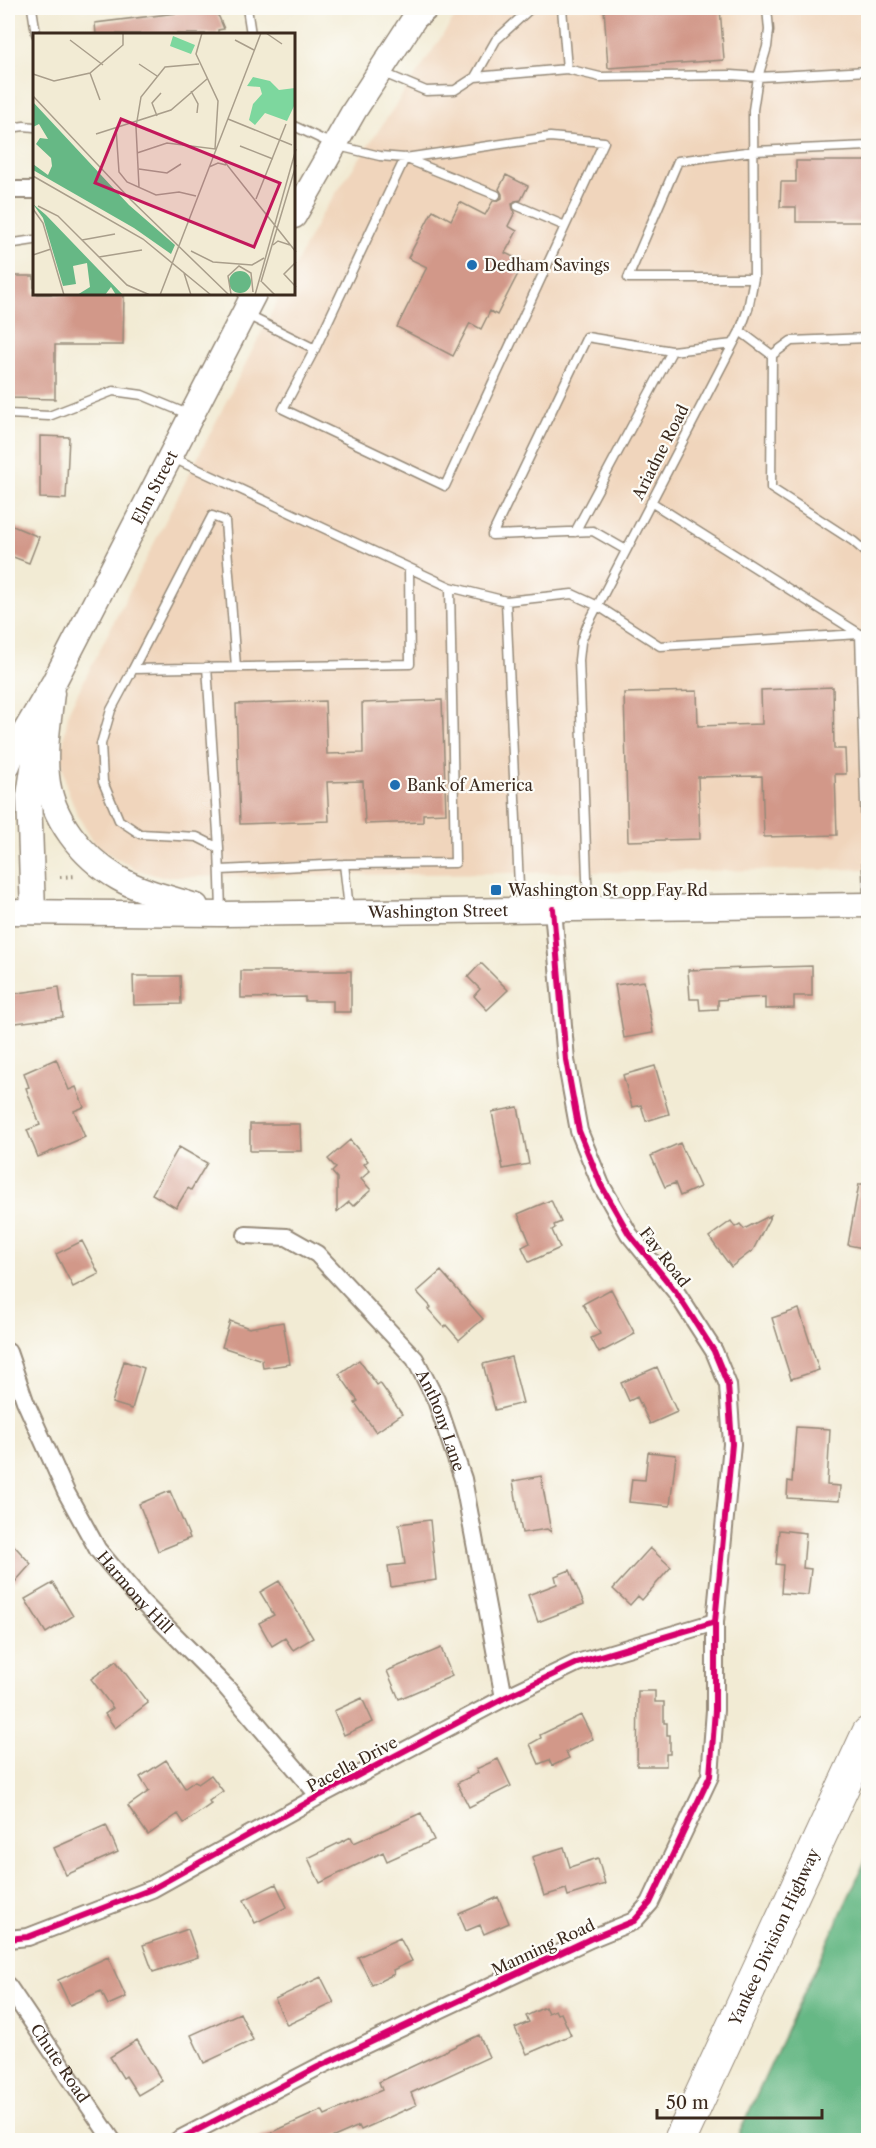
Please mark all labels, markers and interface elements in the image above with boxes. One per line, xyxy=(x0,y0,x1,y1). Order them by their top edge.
inset map xyxy=(33,33,296,296)
place label: Dedham Savings xyxy=(484,255,610,275)
marker: Dedham Savings xyxy=(465,258,479,272)
street label: Ariadne Road xyxy=(627,401,693,504)
street label: Elm Street xyxy=(127,447,182,528)
place label: Bank of America xyxy=(407,775,534,795)
marker: Bank of America xyxy=(388,778,402,792)
place label: Washington St opp Fay Rd xyxy=(507,880,708,900)
marker: Washington St opp Fay Rd xyxy=(489,883,503,897)
street label: Washington Street xyxy=(367,900,508,922)
street label: Fay Road xyxy=(636,1223,695,1291)
street label: Anthony Lane xyxy=(412,1365,470,1474)
street label: Harmony Hill xyxy=(93,1547,177,1638)
street label: Pacella Drive xyxy=(303,1732,401,1796)
street label: Yankee Division Highway xyxy=(724,1844,824,2029)
street label: Manning Road xyxy=(488,1914,598,1980)
street label: Chute Road xyxy=(26,2020,94,2106)
scale bar xyxy=(657,2082,822,2120)
text: 50 m xyxy=(666,2092,709,2114)

